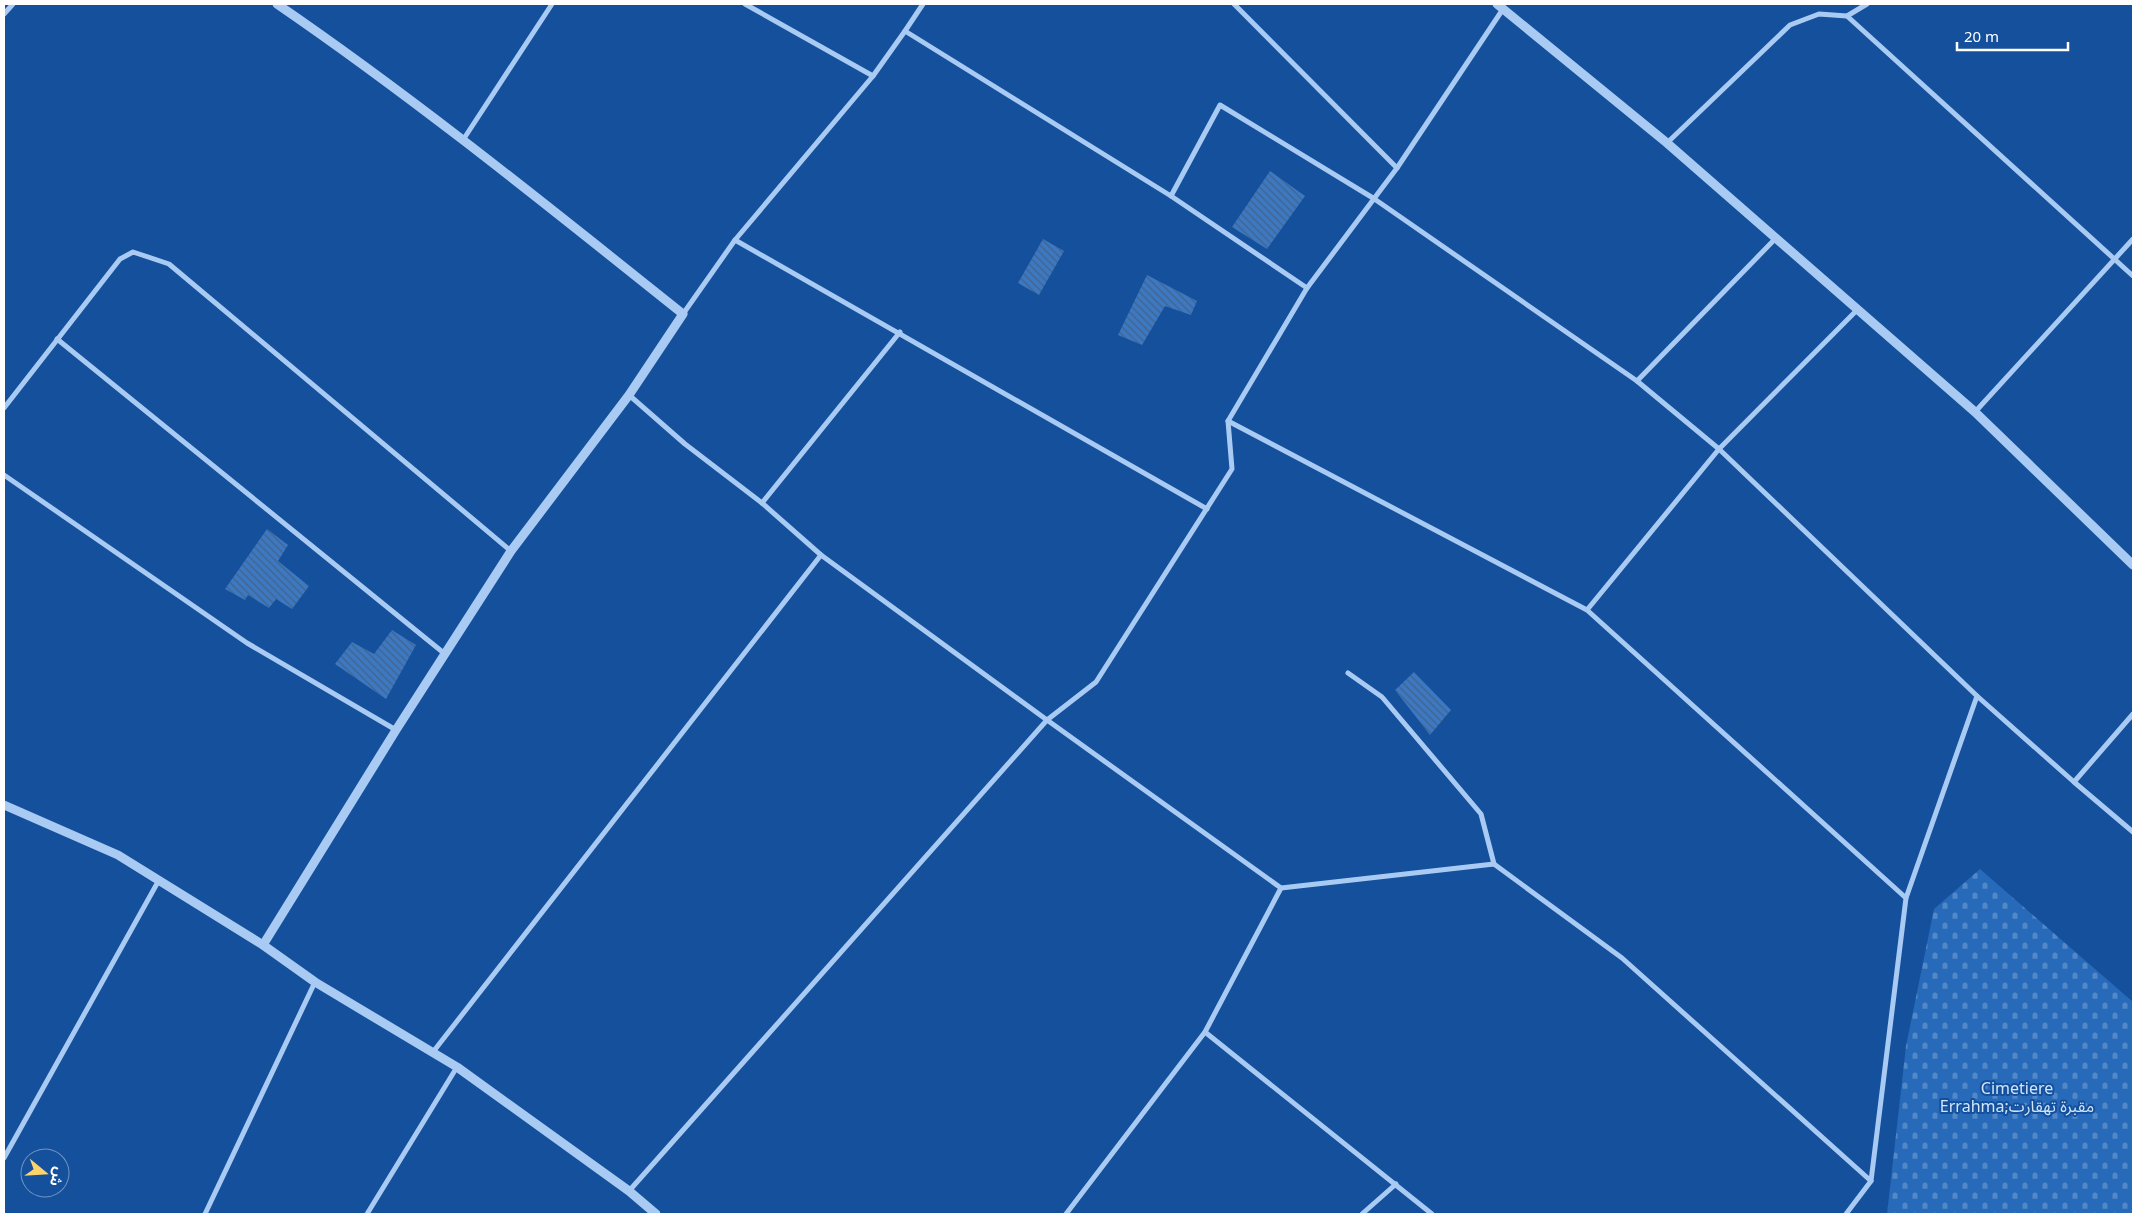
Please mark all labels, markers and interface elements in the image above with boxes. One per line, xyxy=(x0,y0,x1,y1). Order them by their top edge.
scale bar xyxy=(1957,20,2068,52)
text: 20 m xyxy=(1964,26,1999,46)
park label: Cimetiere Errahma;مقبرة تهقارت xyxy=(1940,1077,2094,1117)
north arrow xyxy=(20,1148,70,1198)
text: ش xyxy=(46,1165,70,1189)

